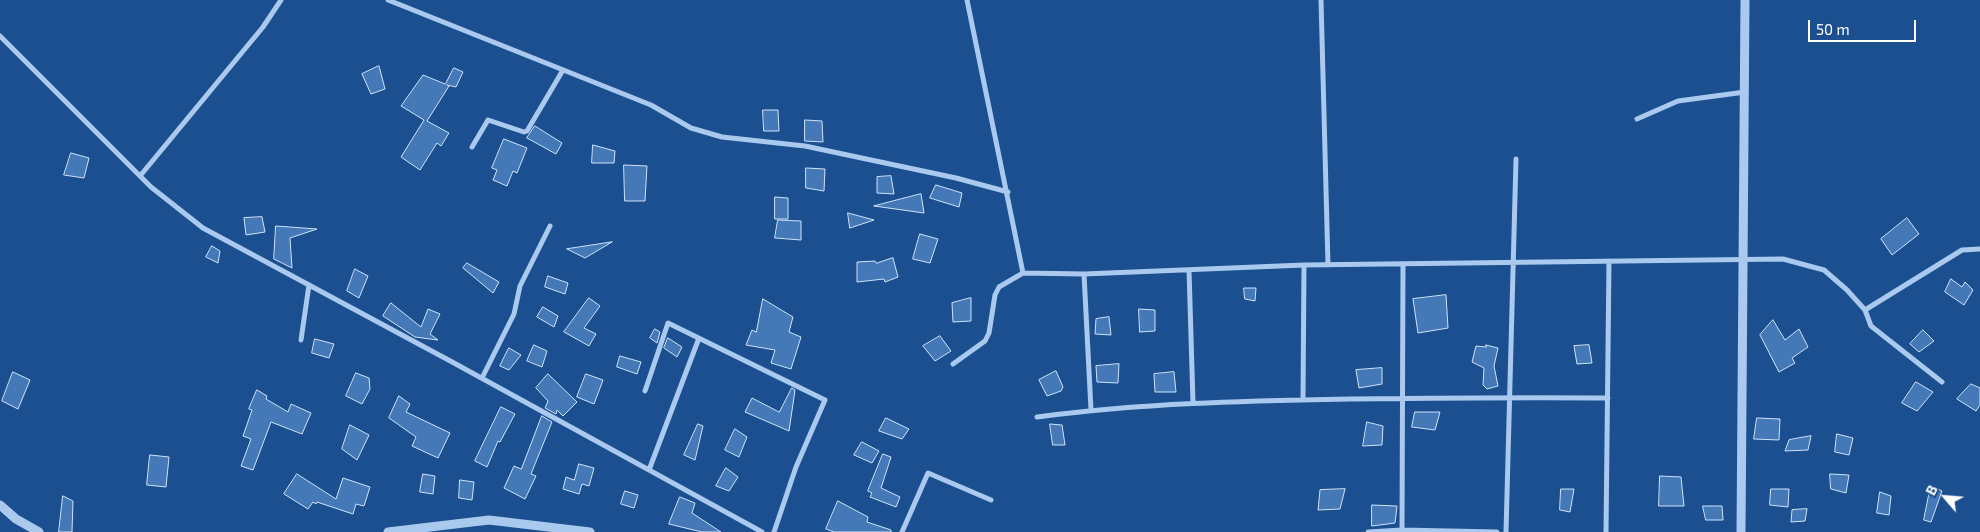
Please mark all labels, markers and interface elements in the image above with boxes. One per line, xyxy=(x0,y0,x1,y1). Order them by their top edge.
scale bar xyxy=(1810,10,1918,42)
text: 50 m xyxy=(1816,20,1850,38)
north arrow xyxy=(1920,472,1970,522)
text: B xyxy=(1922,482,1941,498)

